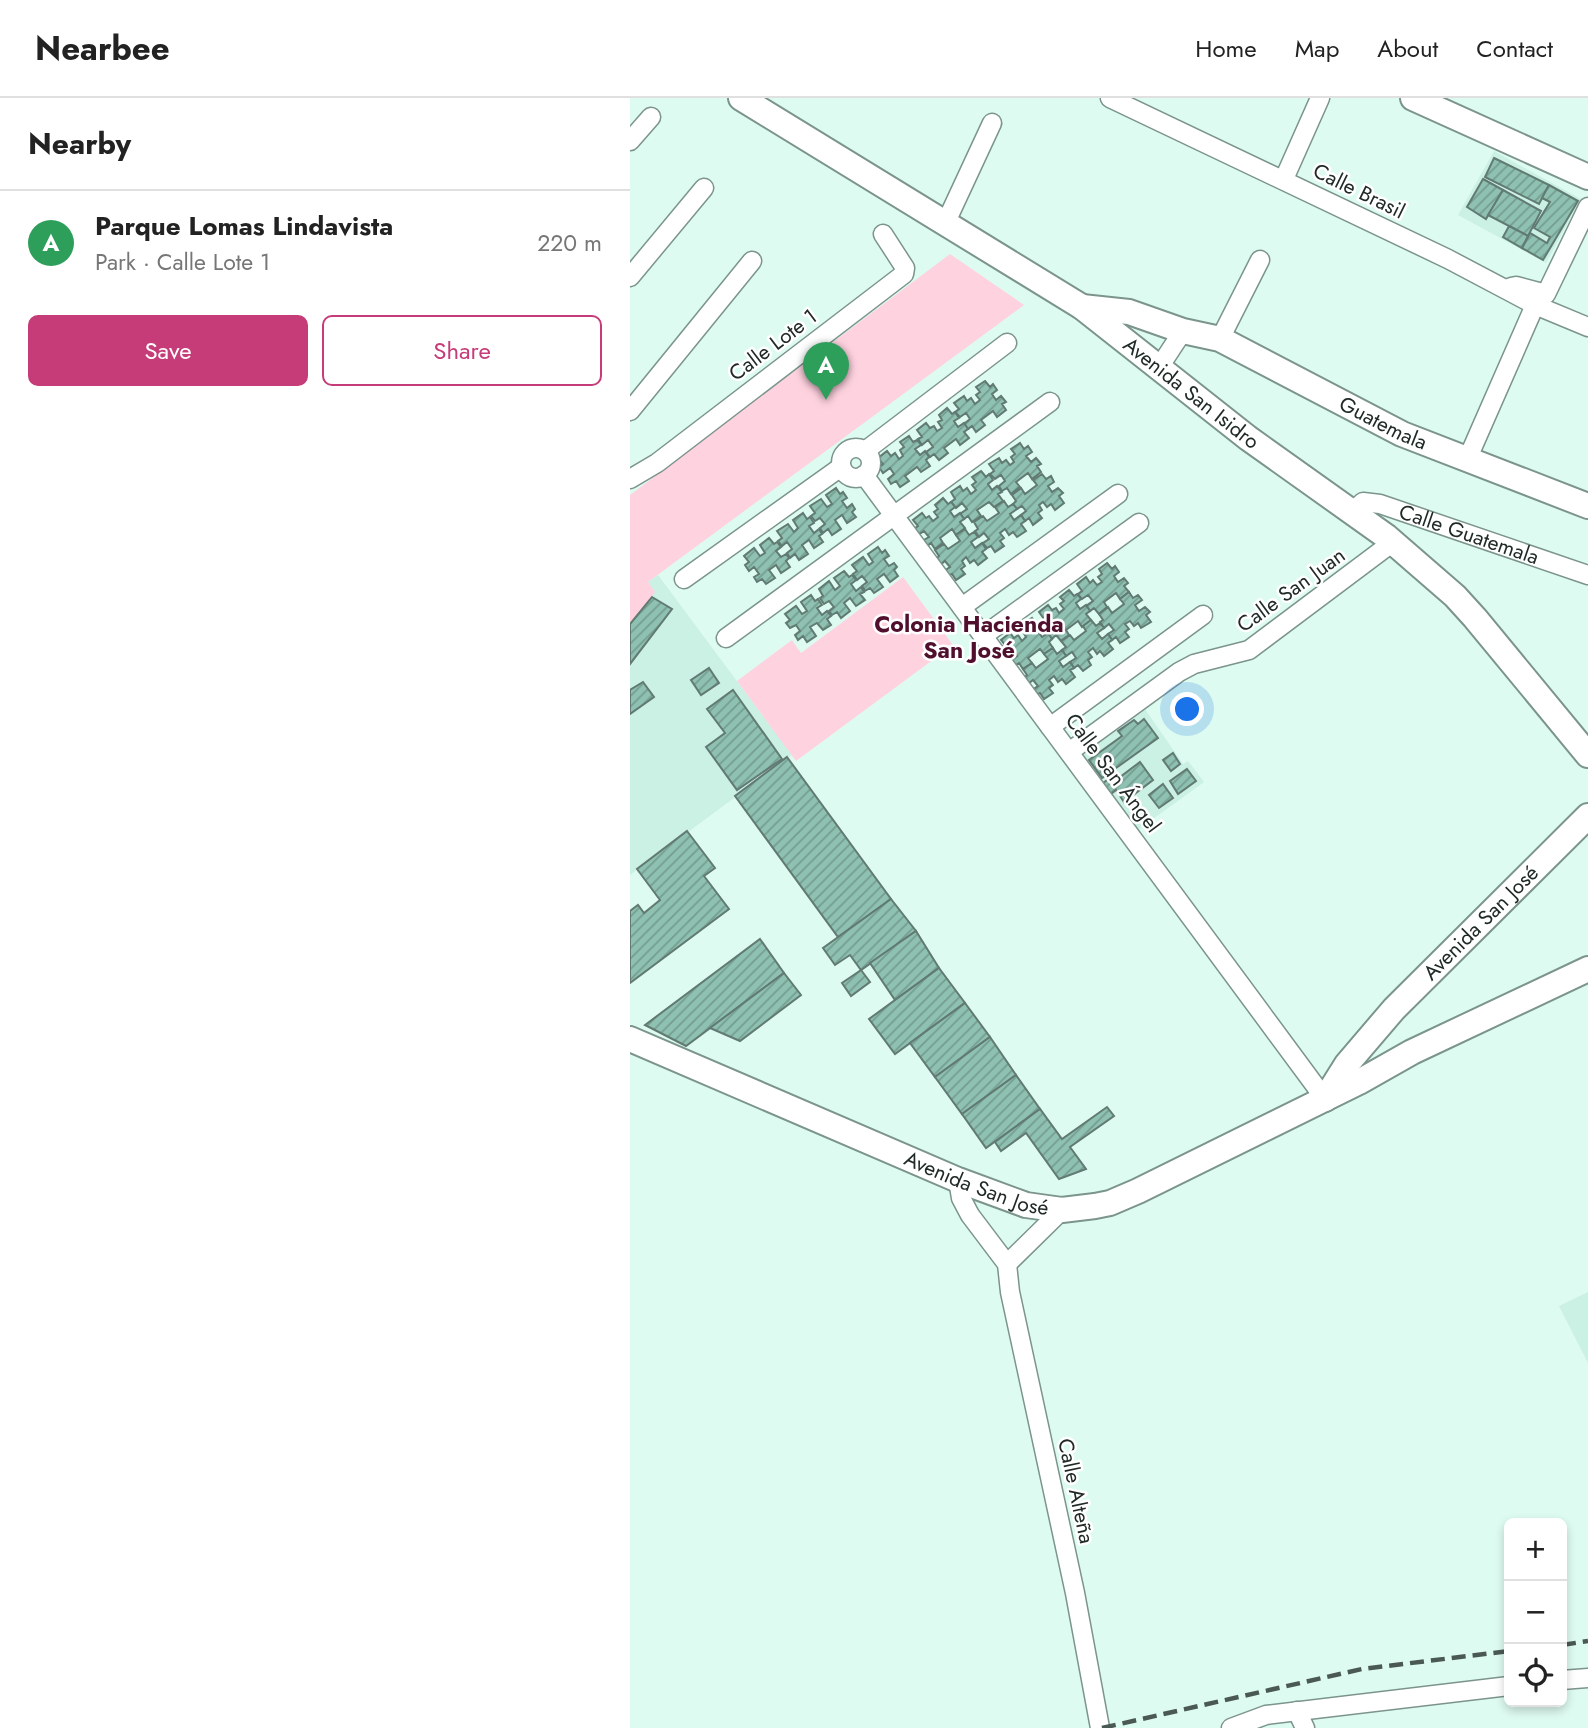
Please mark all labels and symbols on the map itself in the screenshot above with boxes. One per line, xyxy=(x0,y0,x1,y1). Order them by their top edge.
street label: Calle Brasil xyxy=(1308,156,1410,226)
street label: Calle Lote 1 xyxy=(723,302,823,388)
street label: Avenida San Isidro xyxy=(1117,330,1265,456)
pin: A xyxy=(803,342,849,400)
street label: Guatemala xyxy=(1334,389,1431,457)
street label: Calle Guatemala xyxy=(1395,497,1543,572)
street label: Calle San Juan xyxy=(1231,540,1351,640)
district label: Colonia Hacienda San José xyxy=(874,607,1064,667)
your location xyxy=(1170,692,1204,726)
street label: Calle San Ángel xyxy=(1058,707,1168,839)
street label: Avenida San José xyxy=(1416,858,1545,987)
street label: Avenida San José xyxy=(900,1144,1051,1223)
street label: Calle Alteña xyxy=(1050,1436,1102,1546)

